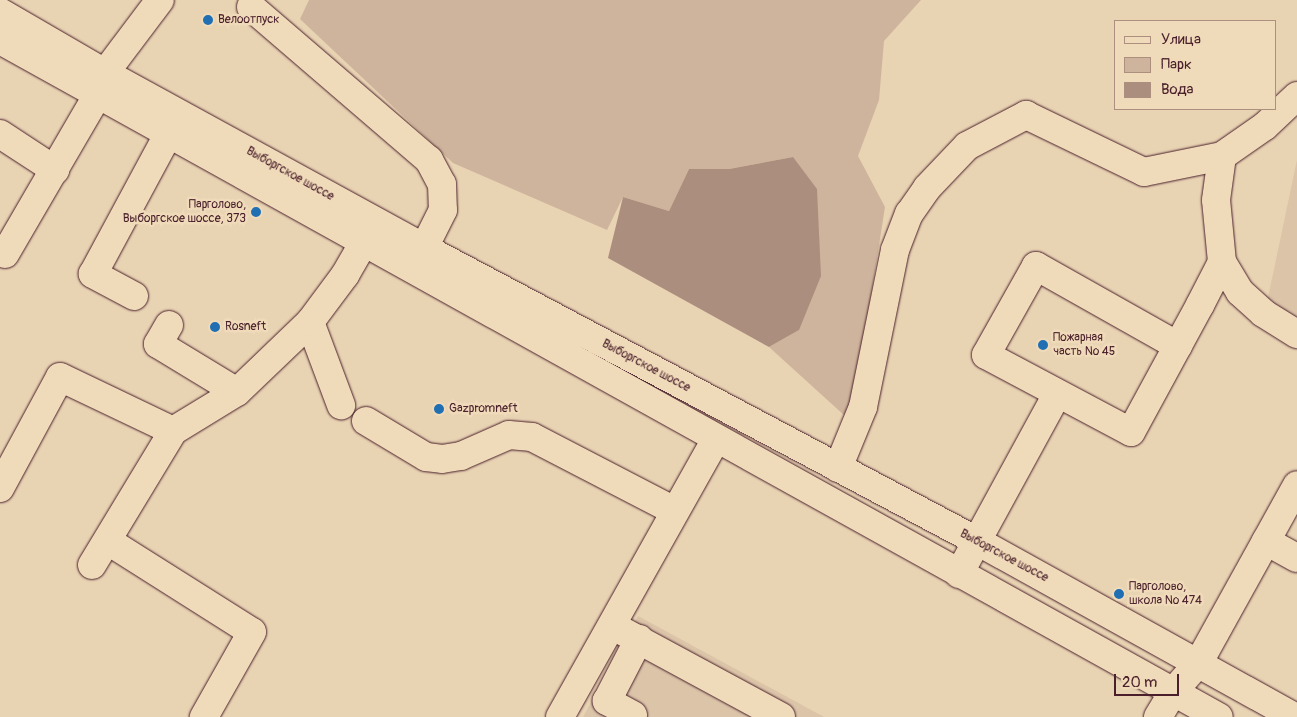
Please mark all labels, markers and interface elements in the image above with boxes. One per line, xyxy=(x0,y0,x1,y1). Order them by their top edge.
place label: Велоотпуск xyxy=(218,13,279,27)
marker: Велоотпуск xyxy=(202,14,214,26)
legend xyxy=(1114,20,1277,110)
text: Улица xyxy=(1161,30,1201,49)
text: Парк xyxy=(1161,55,1192,74)
text: Вода xyxy=(1161,80,1194,99)
street label: Выборгское шоссе xyxy=(244,144,336,204)
place label: Парголово, Выборгское шоссе, 373 xyxy=(123,198,246,226)
marker: Парголово, Выборгское шоссе, 373 xyxy=(250,206,262,218)
place label: Rosneft xyxy=(225,320,266,334)
marker: Rosneft xyxy=(209,321,221,333)
place label: Пожарная часть № 45 xyxy=(1053,331,1115,359)
street label: Выборгское шоссе xyxy=(599,337,693,395)
marker: Пожарная часть № 45 xyxy=(1037,339,1049,351)
place label: Gazpromneft xyxy=(449,402,518,416)
marker: Gazpromneft xyxy=(433,403,445,415)
street label: Выборгское шоссе xyxy=(957,527,1051,585)
place label: Парголово, школа № 474 xyxy=(1129,580,1202,608)
marker: Парголово, школа № 474 xyxy=(1113,588,1125,600)
scale bar xyxy=(1117,664,1182,696)
text: 20 m xyxy=(1122,673,1157,692)

